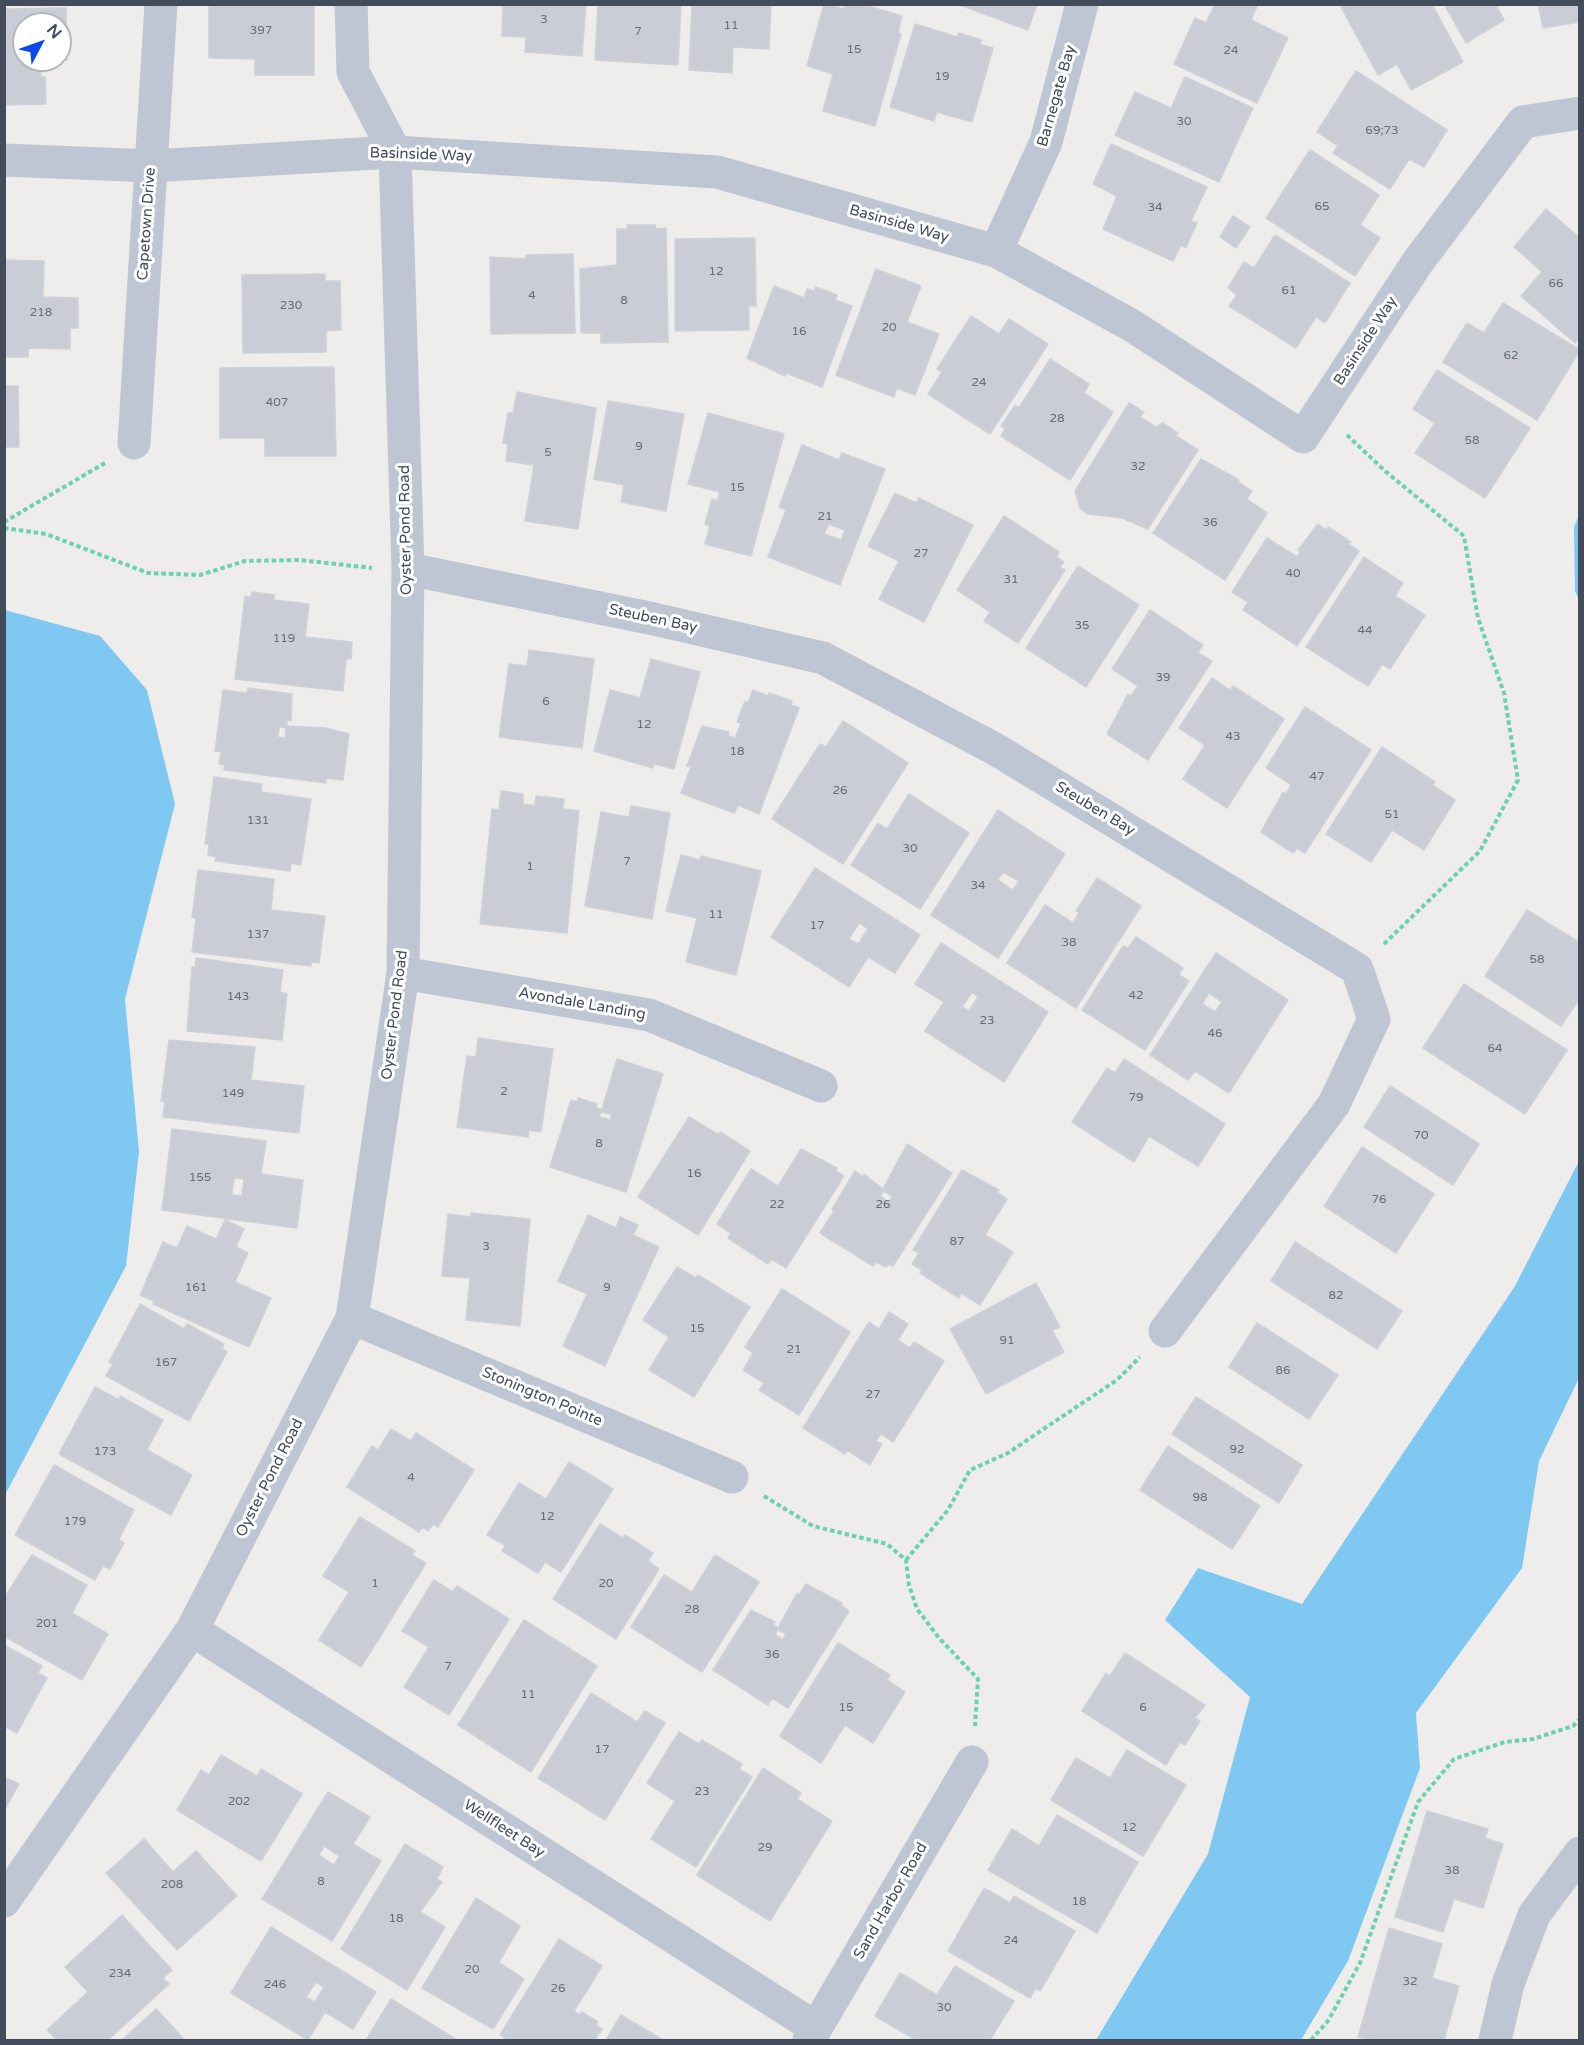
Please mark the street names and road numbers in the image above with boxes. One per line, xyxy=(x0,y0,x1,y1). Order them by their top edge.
street label: Barnegate Bay xyxy=(1034,43,1080,149)
street label: Basinside Way xyxy=(369,144,473,166)
street label: Capetown Drive xyxy=(134,167,160,281)
street label: Basinside Way xyxy=(847,201,951,247)
street label: Basinside Way xyxy=(1331,293,1401,389)
street label: Oyster Pond Road xyxy=(396,465,416,595)
street label: Steuben Bay xyxy=(607,601,699,637)
street label: Steuben Bay xyxy=(1052,778,1138,840)
street label: Oyster Pond Road xyxy=(378,949,412,1081)
street label: Avondale Landing xyxy=(517,984,647,1024)
street label: Stonington Pointe xyxy=(479,1364,605,1430)
street label: Oyster Pond Road xyxy=(232,1416,308,1540)
street label: Wellfleet Bay xyxy=(460,1796,548,1862)
street label: Sand Harbor Road xyxy=(850,1840,932,1962)

